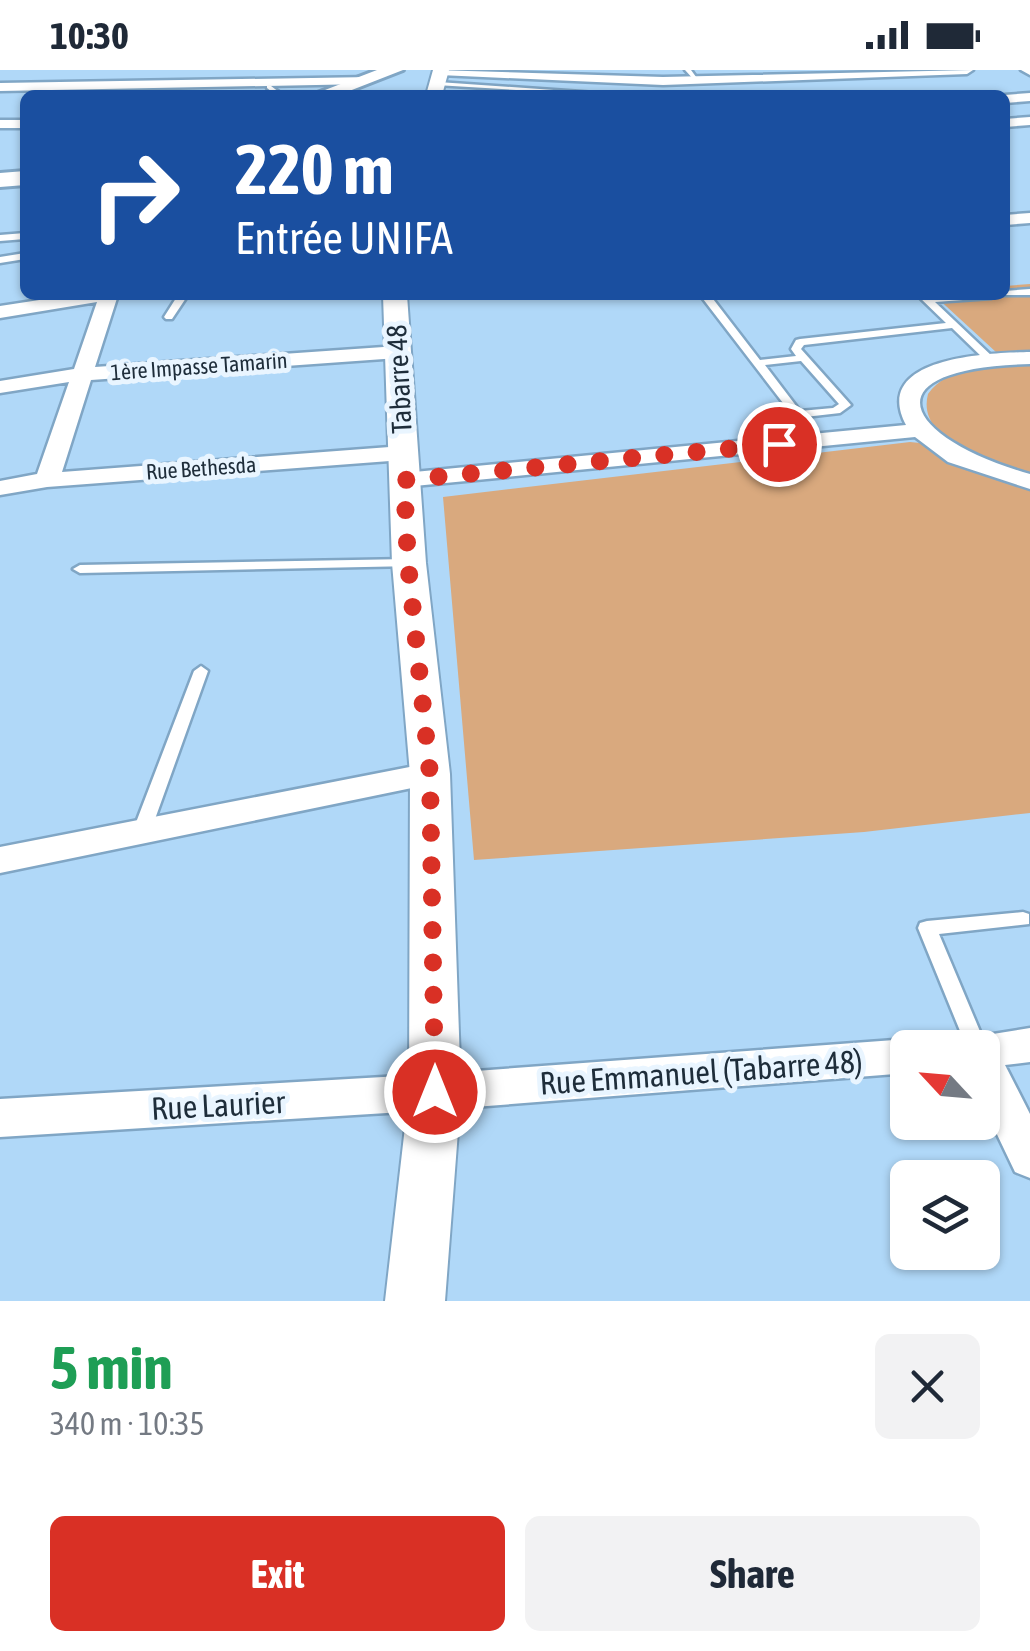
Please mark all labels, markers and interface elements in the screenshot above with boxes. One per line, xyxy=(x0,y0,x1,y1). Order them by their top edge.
text: 10:30 xyxy=(50,14,129,57)
text: 220 m xyxy=(235,129,394,209)
icon: right xyxy=(70,130,200,260)
text: Entrée UNIFA xyxy=(235,212,453,264)
street label: Tabarre 48 xyxy=(380,324,418,434)
street label: 1ère Impasse Tamarin xyxy=(110,347,288,385)
pin xyxy=(737,402,822,487)
icon: arrive xyxy=(752,417,807,472)
street label: Rue Bethesda xyxy=(145,451,257,485)
north arrow xyxy=(890,1030,1000,1140)
map controls xyxy=(890,1030,1000,1270)
position arrow xyxy=(383,1040,487,1144)
street label: Rue Emmanuel (Tabarre 48) xyxy=(538,1042,864,1102)
street label: Rue Laurier xyxy=(150,1083,286,1127)
button: layers xyxy=(890,1160,1000,1270)
text: 5 min xyxy=(50,1333,173,1402)
button: close xyxy=(875,1334,980,1439)
text: 340 m · 10:35 xyxy=(50,1405,205,1442)
button: Exit xyxy=(50,1516,505,1631)
button: Share xyxy=(525,1516,980,1631)

